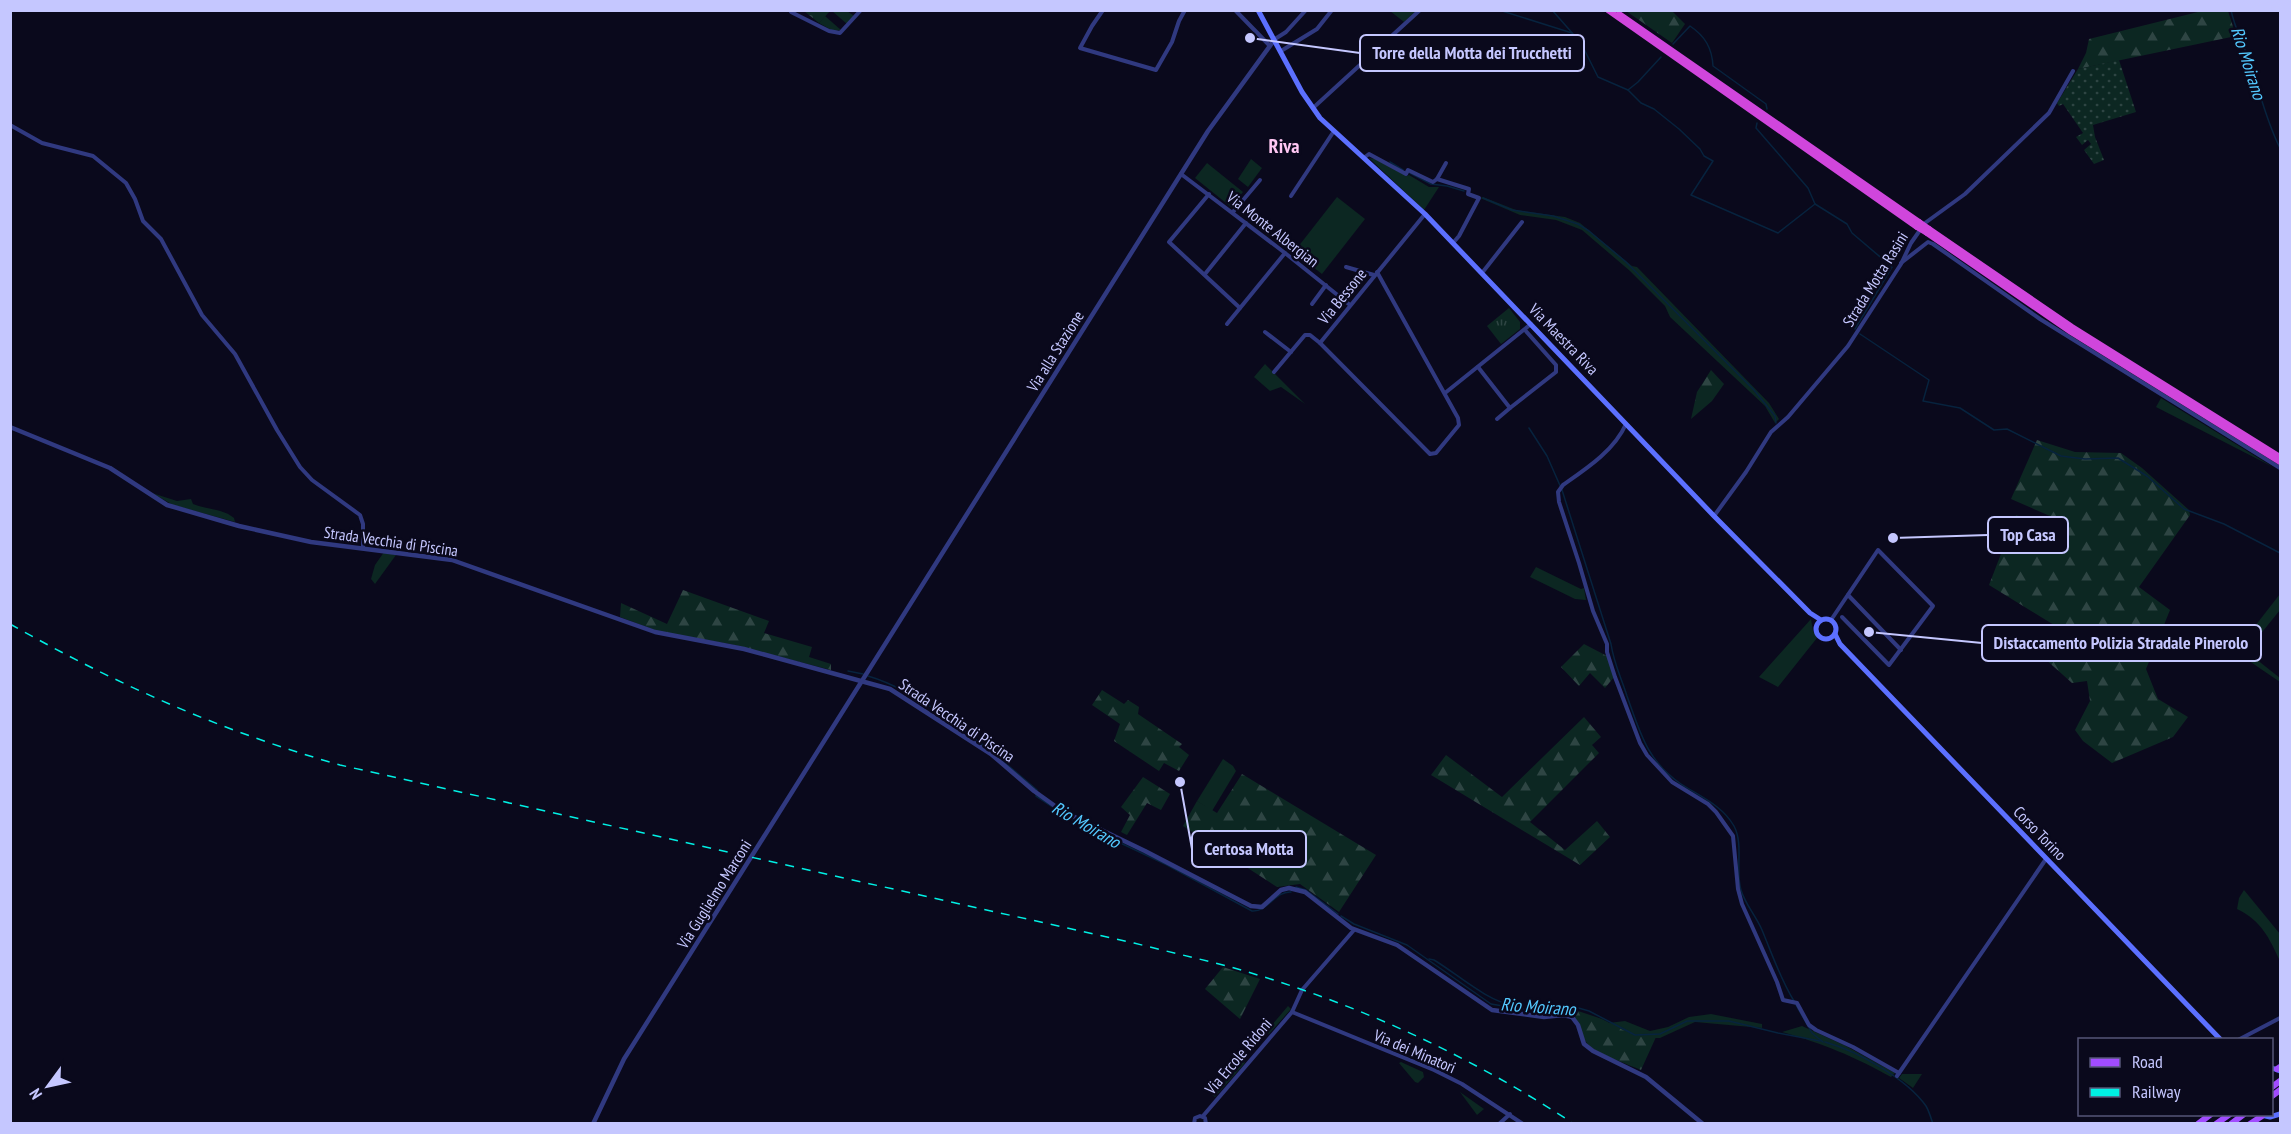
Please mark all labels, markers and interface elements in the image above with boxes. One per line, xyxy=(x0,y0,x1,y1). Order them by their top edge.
water label: Rio Moirano xyxy=(2226,24,2271,103)
callout: Torre della Motta dei Trucchetti xyxy=(1360,35,1584,71)
text: Torre della Motta dei Trucchetti xyxy=(1372,41,1572,64)
district label: Riva xyxy=(1269,133,1299,159)
street label: Via Monte Albergian xyxy=(1222,186,1323,271)
street label: Strada Motta Rasini xyxy=(1838,228,1912,330)
street label: Via Bessone xyxy=(1313,264,1371,329)
street label: Via Maestra Riva xyxy=(1524,298,1603,379)
street label: Via alla Stazione xyxy=(1022,307,1088,396)
callout: Top Casa xyxy=(1988,517,2068,553)
street label: Strada Vecchia di Piscina xyxy=(323,522,459,560)
text: Top Casa xyxy=(2000,523,2056,546)
callout: Distaccamento Polizia Stradale Pinerolo xyxy=(1982,625,2261,661)
text: Distaccamento Polizia Stradale Pinerolo xyxy=(1994,631,2248,654)
street label: Strada Vecchia di Piscina xyxy=(895,674,1019,766)
water label: Rio Moirano xyxy=(1048,796,1126,854)
street label: Corso Torino xyxy=(2009,802,2071,864)
callout: Certosa Motta xyxy=(1192,831,1306,867)
street label: Via Guglielmo Marconi xyxy=(672,836,755,953)
text: Certosa Motta xyxy=(1204,837,1294,860)
water label: Rio Moirano xyxy=(1500,992,1578,1021)
street label: Via Ercole Ridoni xyxy=(1200,1014,1276,1099)
street label: Via dei Minatori xyxy=(1370,1024,1459,1077)
legend xyxy=(2078,1038,2273,1116)
text: Road xyxy=(2132,1050,2163,1073)
north arrow xyxy=(18,1056,78,1116)
text: Railway xyxy=(2132,1080,2181,1103)
text: N xyxy=(25,1085,46,1103)

